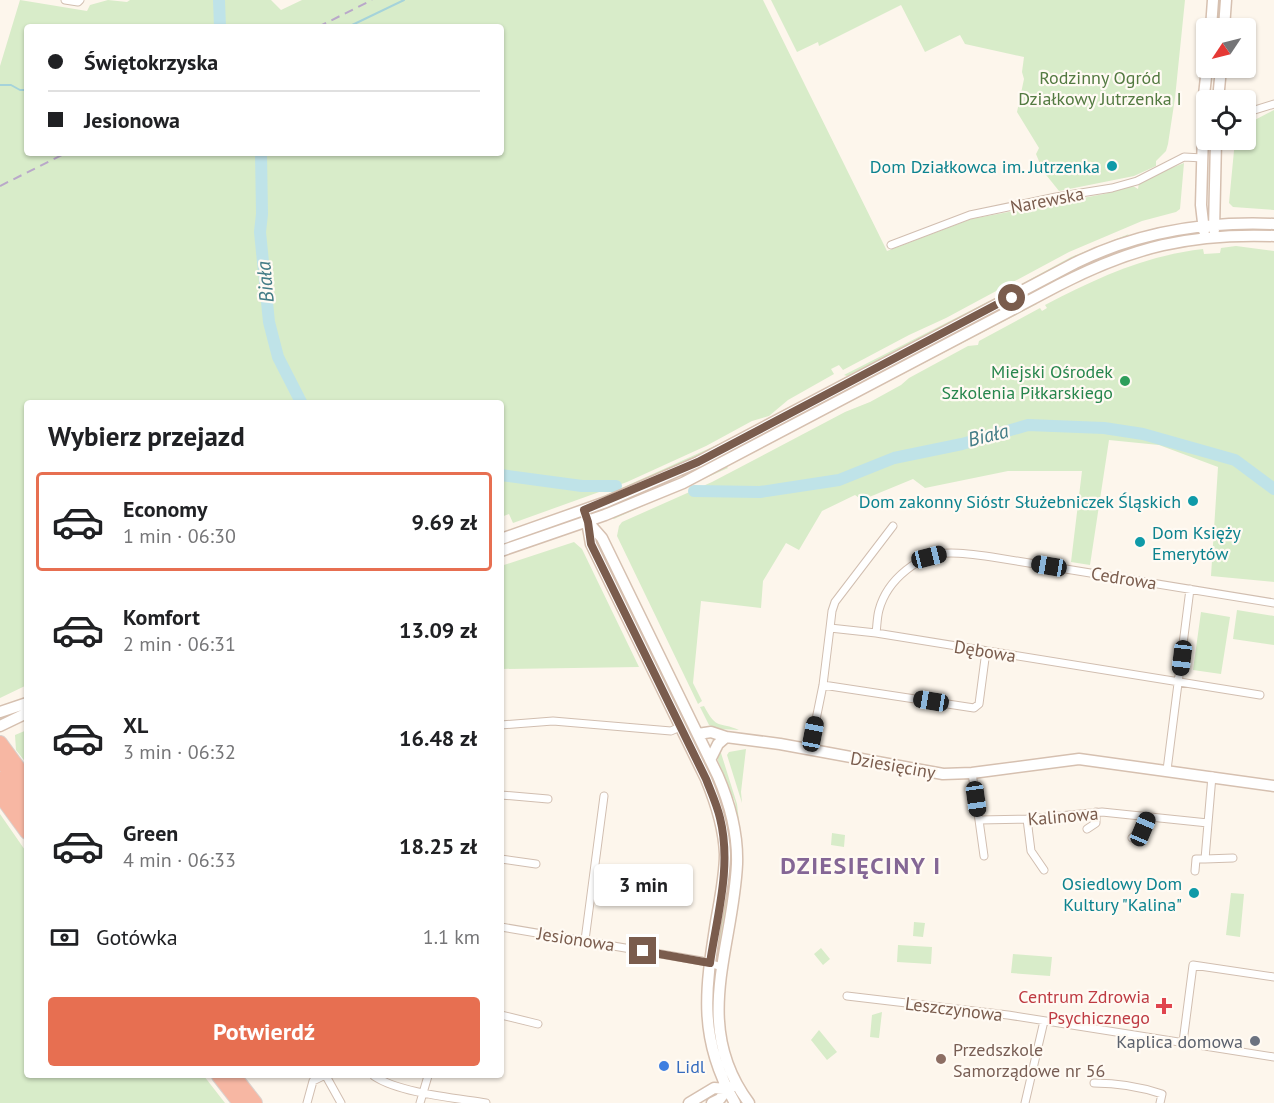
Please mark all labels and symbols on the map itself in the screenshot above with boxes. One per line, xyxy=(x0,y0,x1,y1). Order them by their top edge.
north arrow xyxy=(1196,18,1256,78)
park label: Rodzinny Ogród Działkowy Jutrzenka I xyxy=(1018,66,1182,110)
place label: Dom Działkowca im. Jutrzenka xyxy=(870,155,1100,178)
marker: Dom Działkowca im. Jutrzenka xyxy=(1105,159,1119,173)
street label: Narewska xyxy=(1008,182,1086,218)
water label: Biała xyxy=(250,260,280,304)
route start xyxy=(998,284,1025,311)
place label: Miejski Ośrodek Szkolenia Piłkarskiego xyxy=(941,360,1113,404)
marker: Miejski Ośrodek Szkolenia Piłkarskiego xyxy=(1118,374,1132,388)
water label: Biała xyxy=(965,417,1011,453)
place label: Dom zakonny Sióstr Służebniczek Śląskich xyxy=(859,490,1181,513)
marker: Dom zakonny Sióstr Służebniczek Śląskich xyxy=(1186,494,1200,508)
place label: Dom Księży Emerytów xyxy=(1152,521,1242,565)
marker: Dom Księży Emerytów xyxy=(1133,535,1147,549)
car xyxy=(909,544,949,570)
car xyxy=(1030,554,1068,578)
street label: Cedrowa xyxy=(1089,561,1159,595)
street label: Dębowa xyxy=(952,635,1018,667)
car xyxy=(1171,639,1193,677)
car xyxy=(912,689,950,713)
car xyxy=(801,715,825,753)
street label: Dziesięciny xyxy=(849,746,938,784)
car xyxy=(965,780,987,818)
street label: Kalinowa xyxy=(1027,801,1099,831)
car xyxy=(1128,809,1158,849)
district label: DZIESIĘCINY I xyxy=(780,850,942,881)
callout: 3 min xyxy=(594,864,692,906)
place label: Osiedlowy Dom Kultury "Kalina" xyxy=(1062,872,1182,916)
marker: Osiedlowy Dom Kultury "Kalina" xyxy=(1187,886,1201,900)
street label: Jesionowa xyxy=(535,921,616,956)
route end xyxy=(629,937,656,964)
place label: Centrum Zdrowia Psychicznego xyxy=(1018,985,1150,1029)
street label: Leszczynowa xyxy=(904,992,1004,1026)
marker: Centrum Zdrowia Psychicznego xyxy=(1155,997,1173,1015)
place label: Kaplica domowa xyxy=(1116,1030,1243,1053)
marker: Kaplica domowa xyxy=(1248,1034,1262,1048)
place label: Przedszkole Samorządowe nr 56 xyxy=(953,1038,1105,1082)
marker: Przedszkole Samorządowe nr 56 xyxy=(934,1052,948,1066)
place label: Lidl xyxy=(676,1055,706,1078)
marker: Lidl xyxy=(657,1059,671,1073)

